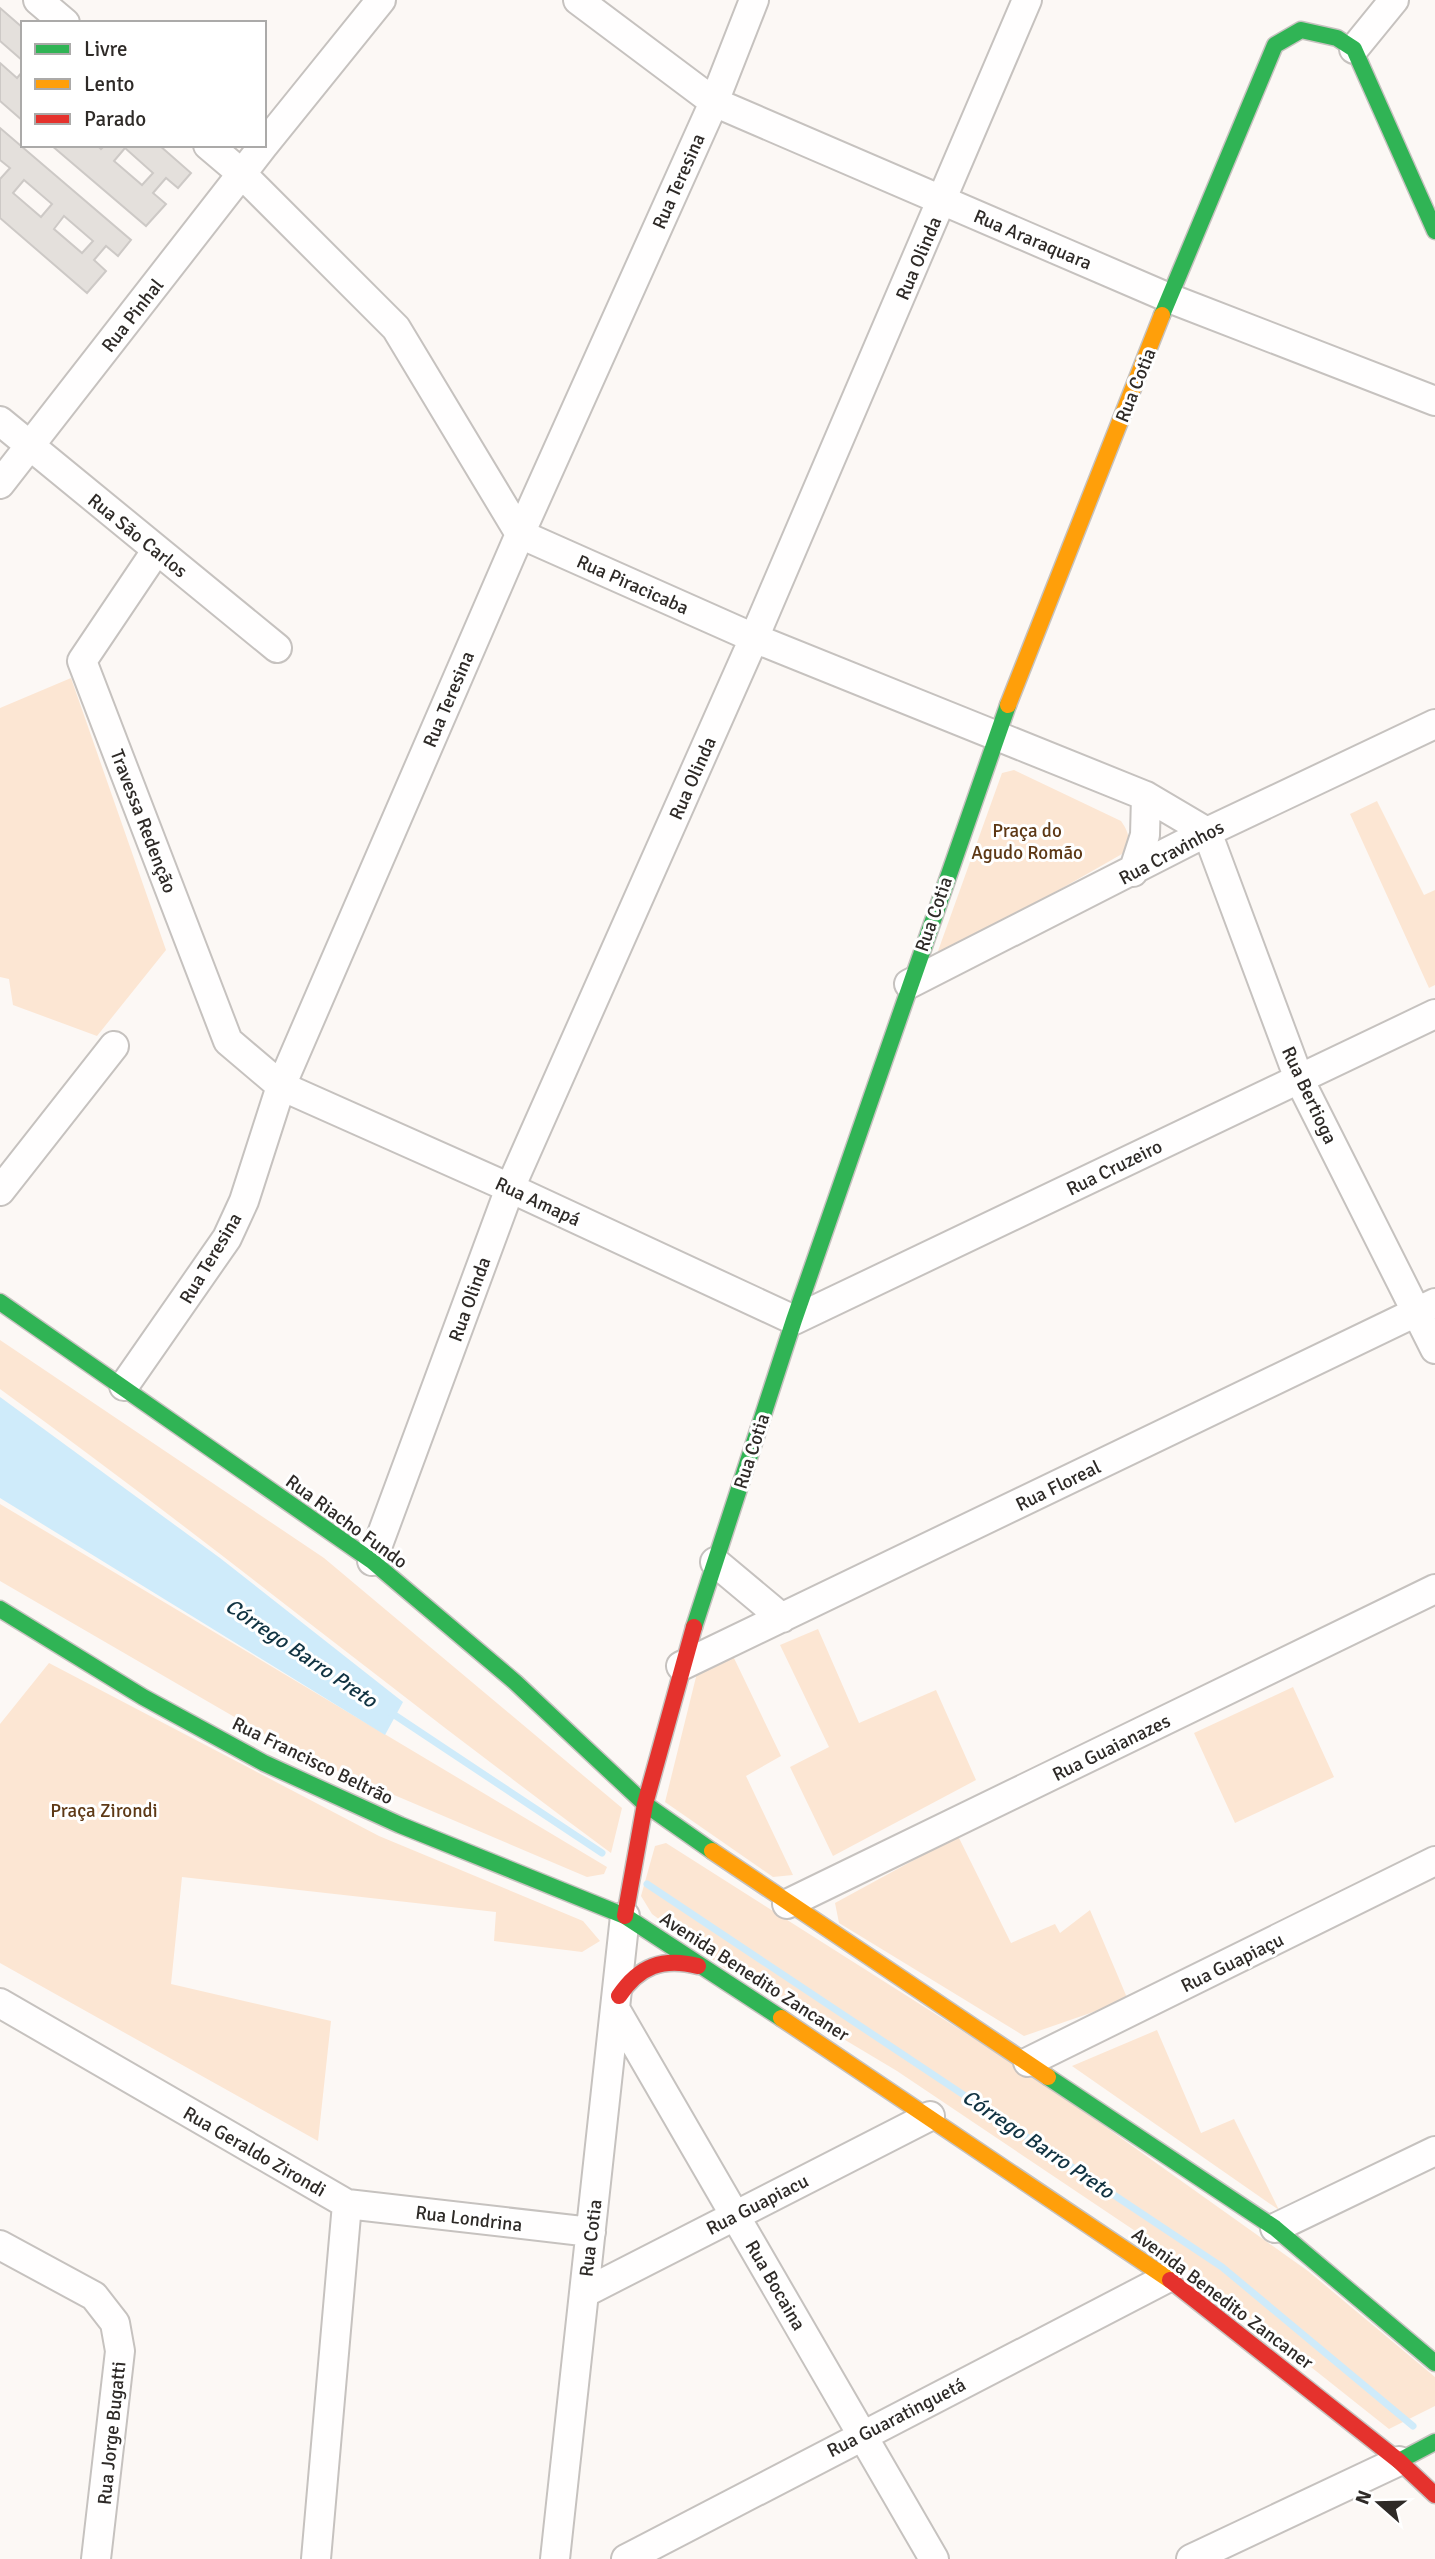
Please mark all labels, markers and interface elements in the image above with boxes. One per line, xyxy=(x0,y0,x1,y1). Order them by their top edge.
legend xyxy=(21,21,266,147)
text: Livre xyxy=(84,36,127,62)
text: Lento xyxy=(84,71,134,97)
text: Parado xyxy=(84,106,146,132)
street label: Rua Teresina xyxy=(647,130,711,233)
street label: Rua Araraquara xyxy=(970,204,1095,276)
street label: Rua Olinda xyxy=(891,213,947,304)
street label: Rua Pinhal xyxy=(97,274,169,357)
street label: Rua Cotia xyxy=(1110,345,1162,426)
street label: Rua São Carlos xyxy=(83,488,192,583)
street label: Rua Piracicaba xyxy=(573,550,692,620)
street label: Rua Teresina xyxy=(418,648,480,751)
street label: Rua Olinda xyxy=(664,733,722,824)
street label: Travessa Redenção xyxy=(105,746,182,897)
street label: Rua Cravinhos xyxy=(1115,815,1228,891)
park label: Praça do Agudo Romão xyxy=(971,819,1083,865)
street label: Rua Cotia xyxy=(910,874,958,955)
street label: Rua Bertioga xyxy=(1276,1043,1342,1148)
street label: Rua Cruzeiro xyxy=(1063,1134,1166,1201)
street label: Rua Amapá xyxy=(491,1172,584,1232)
street label: Rua Teresina xyxy=(174,1209,247,1308)
street label: Rua Olinda xyxy=(444,1254,496,1345)
street label: Rua Cotia xyxy=(729,1411,775,1492)
street label: Rua Floreal xyxy=(1012,1455,1105,1517)
street label: Rua Riacho Fundo xyxy=(281,1470,412,1574)
water label: Córrego Barro Preto xyxy=(220,1593,383,1714)
street label: Rua Guaianazes xyxy=(1049,1709,1174,1787)
street label: Rua Francisco Beltrão xyxy=(228,1711,397,1810)
park label: Praça Zirondi xyxy=(50,1799,158,1823)
street label: Avenida Benedito Zancaner xyxy=(655,1907,854,2047)
street label: Rua Guapiaçu xyxy=(1177,1928,1288,1998)
water label: Córrego Barro Preto xyxy=(957,2084,1120,2205)
street label: Rua Geraldo Zirondi xyxy=(179,2101,330,2202)
street label: Rua Guapiacu xyxy=(702,2169,813,2241)
street label: Rua Cotia xyxy=(574,2198,608,2278)
street label: Rua Londrina xyxy=(414,2201,524,2237)
street label: Avenida Benedito Zancaner xyxy=(1127,2223,1318,2375)
street label: Rua Bocaina xyxy=(740,2236,811,2335)
street label: Rua Jorge Bugatti xyxy=(93,2360,131,2506)
street label: Rua Guaratinguetá xyxy=(823,2373,970,2463)
north arrow xyxy=(1344,2468,1414,2538)
text: N xyxy=(1350,2487,1378,2508)

